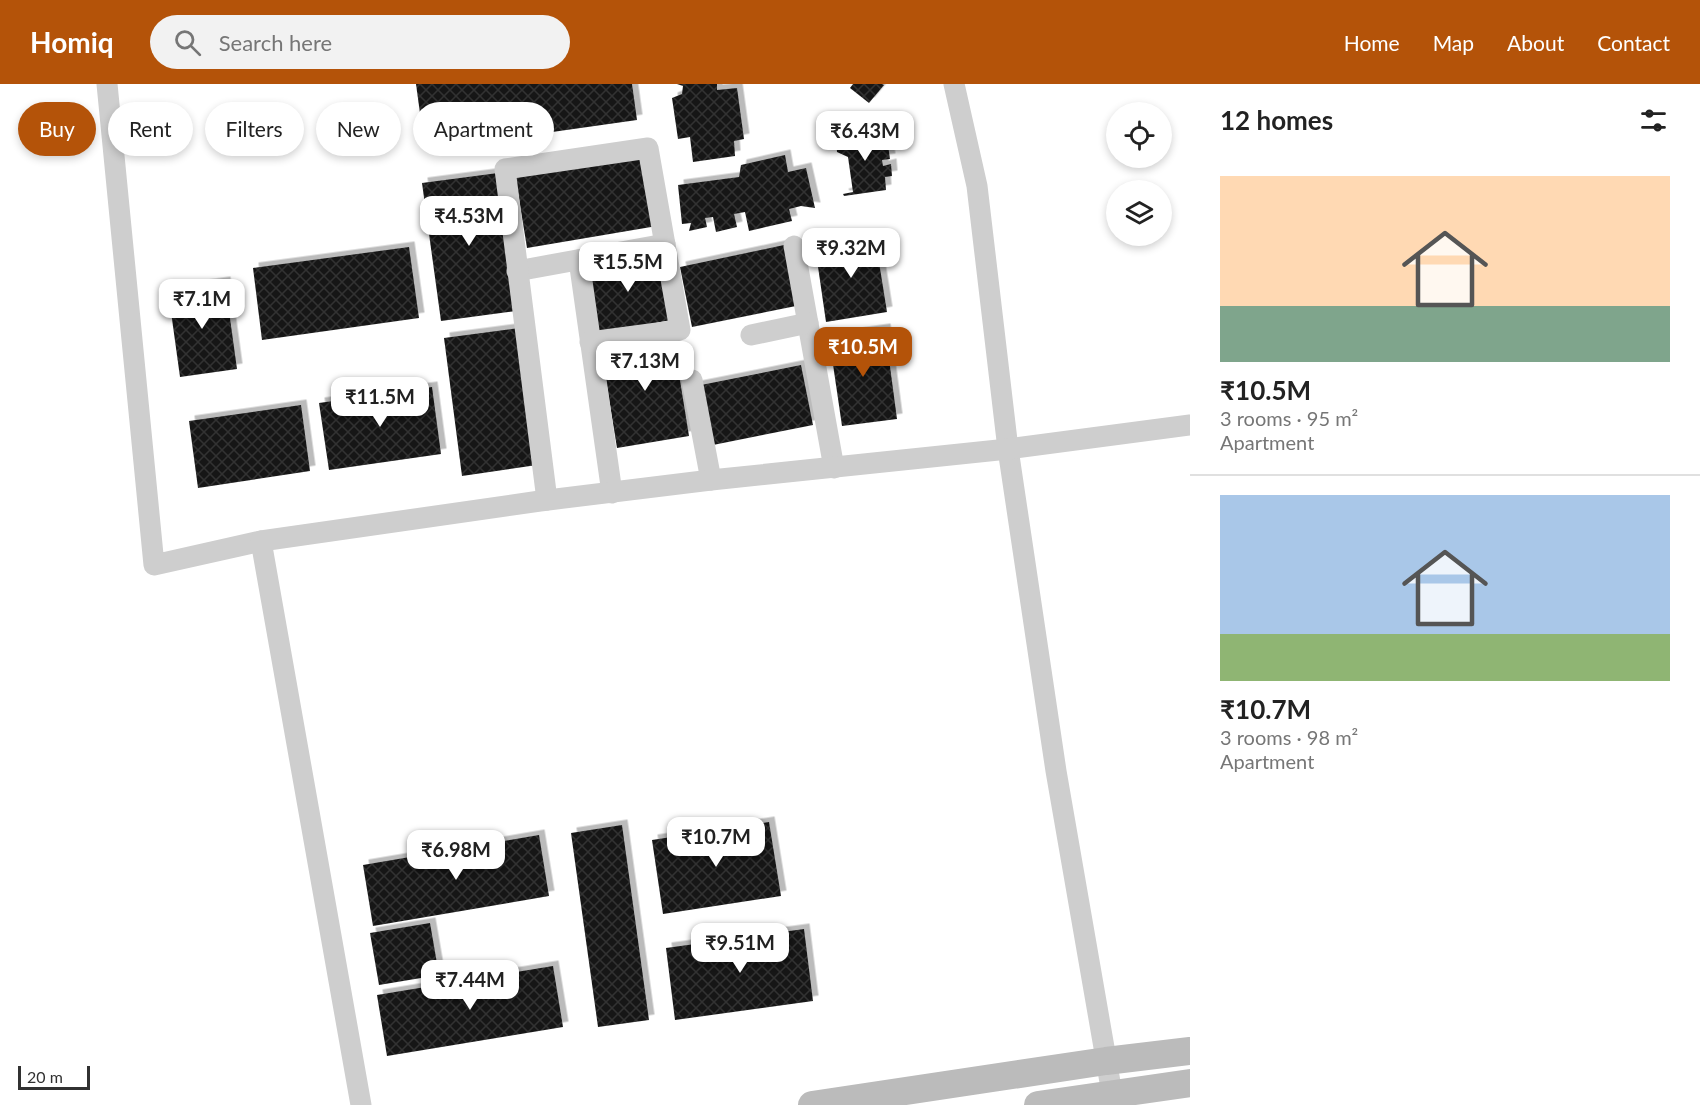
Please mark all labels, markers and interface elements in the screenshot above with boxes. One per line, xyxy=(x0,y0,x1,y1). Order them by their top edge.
search box xyxy=(150,15,570,69)
text: Homiq xyxy=(30,25,114,59)
icon: search xyxy=(171,26,204,59)
text: Search here xyxy=(219,29,332,56)
text: Home xyxy=(1344,30,1400,55)
text: Map xyxy=(1433,30,1474,55)
text: About xyxy=(1507,30,1564,55)
text: Contact xyxy=(1597,30,1670,55)
chip: Buy xyxy=(18,102,96,156)
chip: Rent xyxy=(108,102,193,156)
chip: Filters xyxy=(205,102,304,156)
chip: New xyxy=(316,102,401,156)
chip: Apartment xyxy=(413,102,554,156)
map controls xyxy=(1106,102,1172,246)
button: locate xyxy=(1106,102,1172,168)
text: 12 homes xyxy=(1220,104,1333,136)
icon: filters xyxy=(1637,104,1670,137)
pin: ₹6.43M xyxy=(816,111,914,162)
text: ₹6.43M xyxy=(830,118,900,142)
button: layers xyxy=(1106,180,1172,246)
pin: ₹4.53M xyxy=(420,196,518,247)
text: ₹4.53M xyxy=(434,203,504,227)
icon: home xyxy=(1391,215,1499,323)
pin: ₹9.32M xyxy=(802,228,900,279)
text: ₹9.32M xyxy=(816,235,886,259)
pin: ₹15.5M xyxy=(579,242,677,293)
text: ₹15.5M xyxy=(593,249,663,273)
pin: ₹7.1M xyxy=(160,279,244,330)
text: ₹7.1M xyxy=(173,286,231,310)
pin: ₹10.5M xyxy=(814,327,912,378)
text: ₹10.5M xyxy=(828,334,898,358)
pin: ₹7.13M xyxy=(596,341,694,392)
text: ₹7.13M xyxy=(610,348,680,372)
text: ₹10.5M xyxy=(1220,374,1311,406)
pin: ₹11.5M xyxy=(331,377,429,428)
text: ₹11.5M xyxy=(345,384,415,408)
text: 3 rooms · 95 m² xyxy=(1220,406,1358,430)
text: Apartment xyxy=(1220,430,1314,454)
icon: home xyxy=(1391,534,1499,642)
text: ₹10.7M xyxy=(1220,693,1311,725)
text: 3 rooms · 98 m² xyxy=(1220,725,1358,749)
text: Apartment xyxy=(1220,749,1314,773)
pin: ₹10.7M xyxy=(667,817,765,868)
text: ₹10.7M xyxy=(681,824,751,848)
pin: ₹6.98M xyxy=(407,830,505,881)
text: ₹6.98M xyxy=(421,837,491,861)
pin: ₹9.51M xyxy=(691,923,789,974)
text: ₹9.51M xyxy=(705,930,775,954)
pin: ₹7.44M xyxy=(421,960,519,1011)
text: ₹7.44M xyxy=(435,967,505,991)
scale bar xyxy=(18,1063,90,1090)
text: 20 m xyxy=(27,1067,63,1086)

